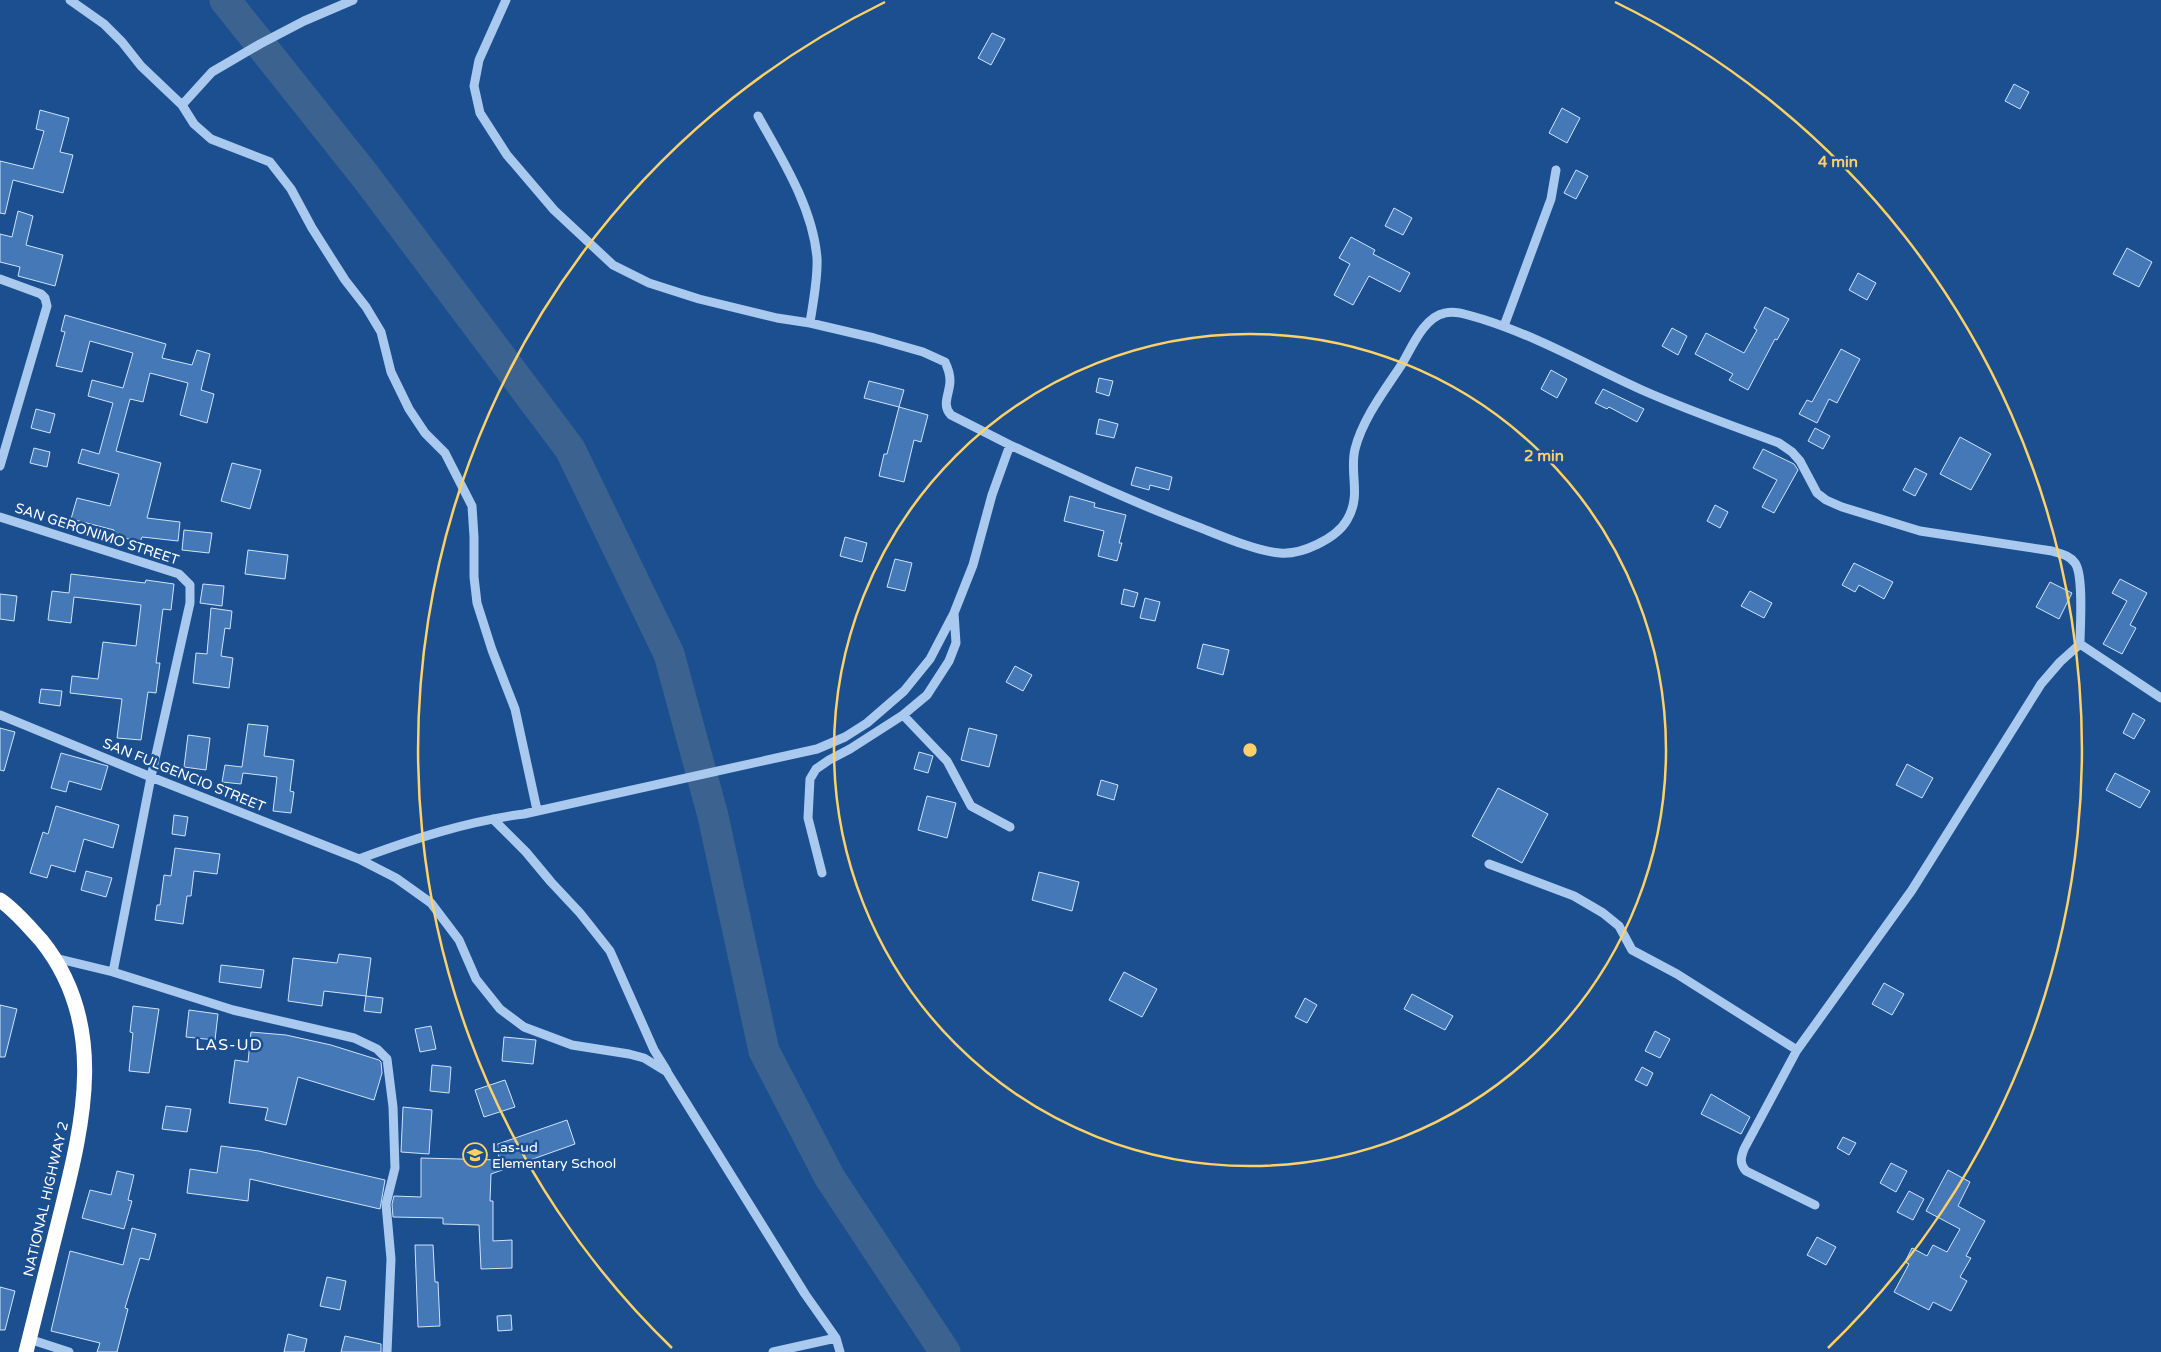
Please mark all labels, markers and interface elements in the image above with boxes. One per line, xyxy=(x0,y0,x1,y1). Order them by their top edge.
text: 4 min xyxy=(1818,153,1858,171)
text: 2 min xyxy=(1524,447,1564,465)
street label: SAN GERONIMO STREET xyxy=(13,499,182,569)
street label: SAN FULGENCIO STREET xyxy=(100,735,268,816)
centre of rings xyxy=(1241,741,1259,759)
district label: LAS-UD xyxy=(195,1035,263,1055)
street label: NATIONAL HIGHWAY 2 xyxy=(20,1120,72,1278)
place label: Las-ud Elementary School xyxy=(492,1139,616,1172)
school or university icon: Las-ud Elementary School xyxy=(462,1142,488,1168)

